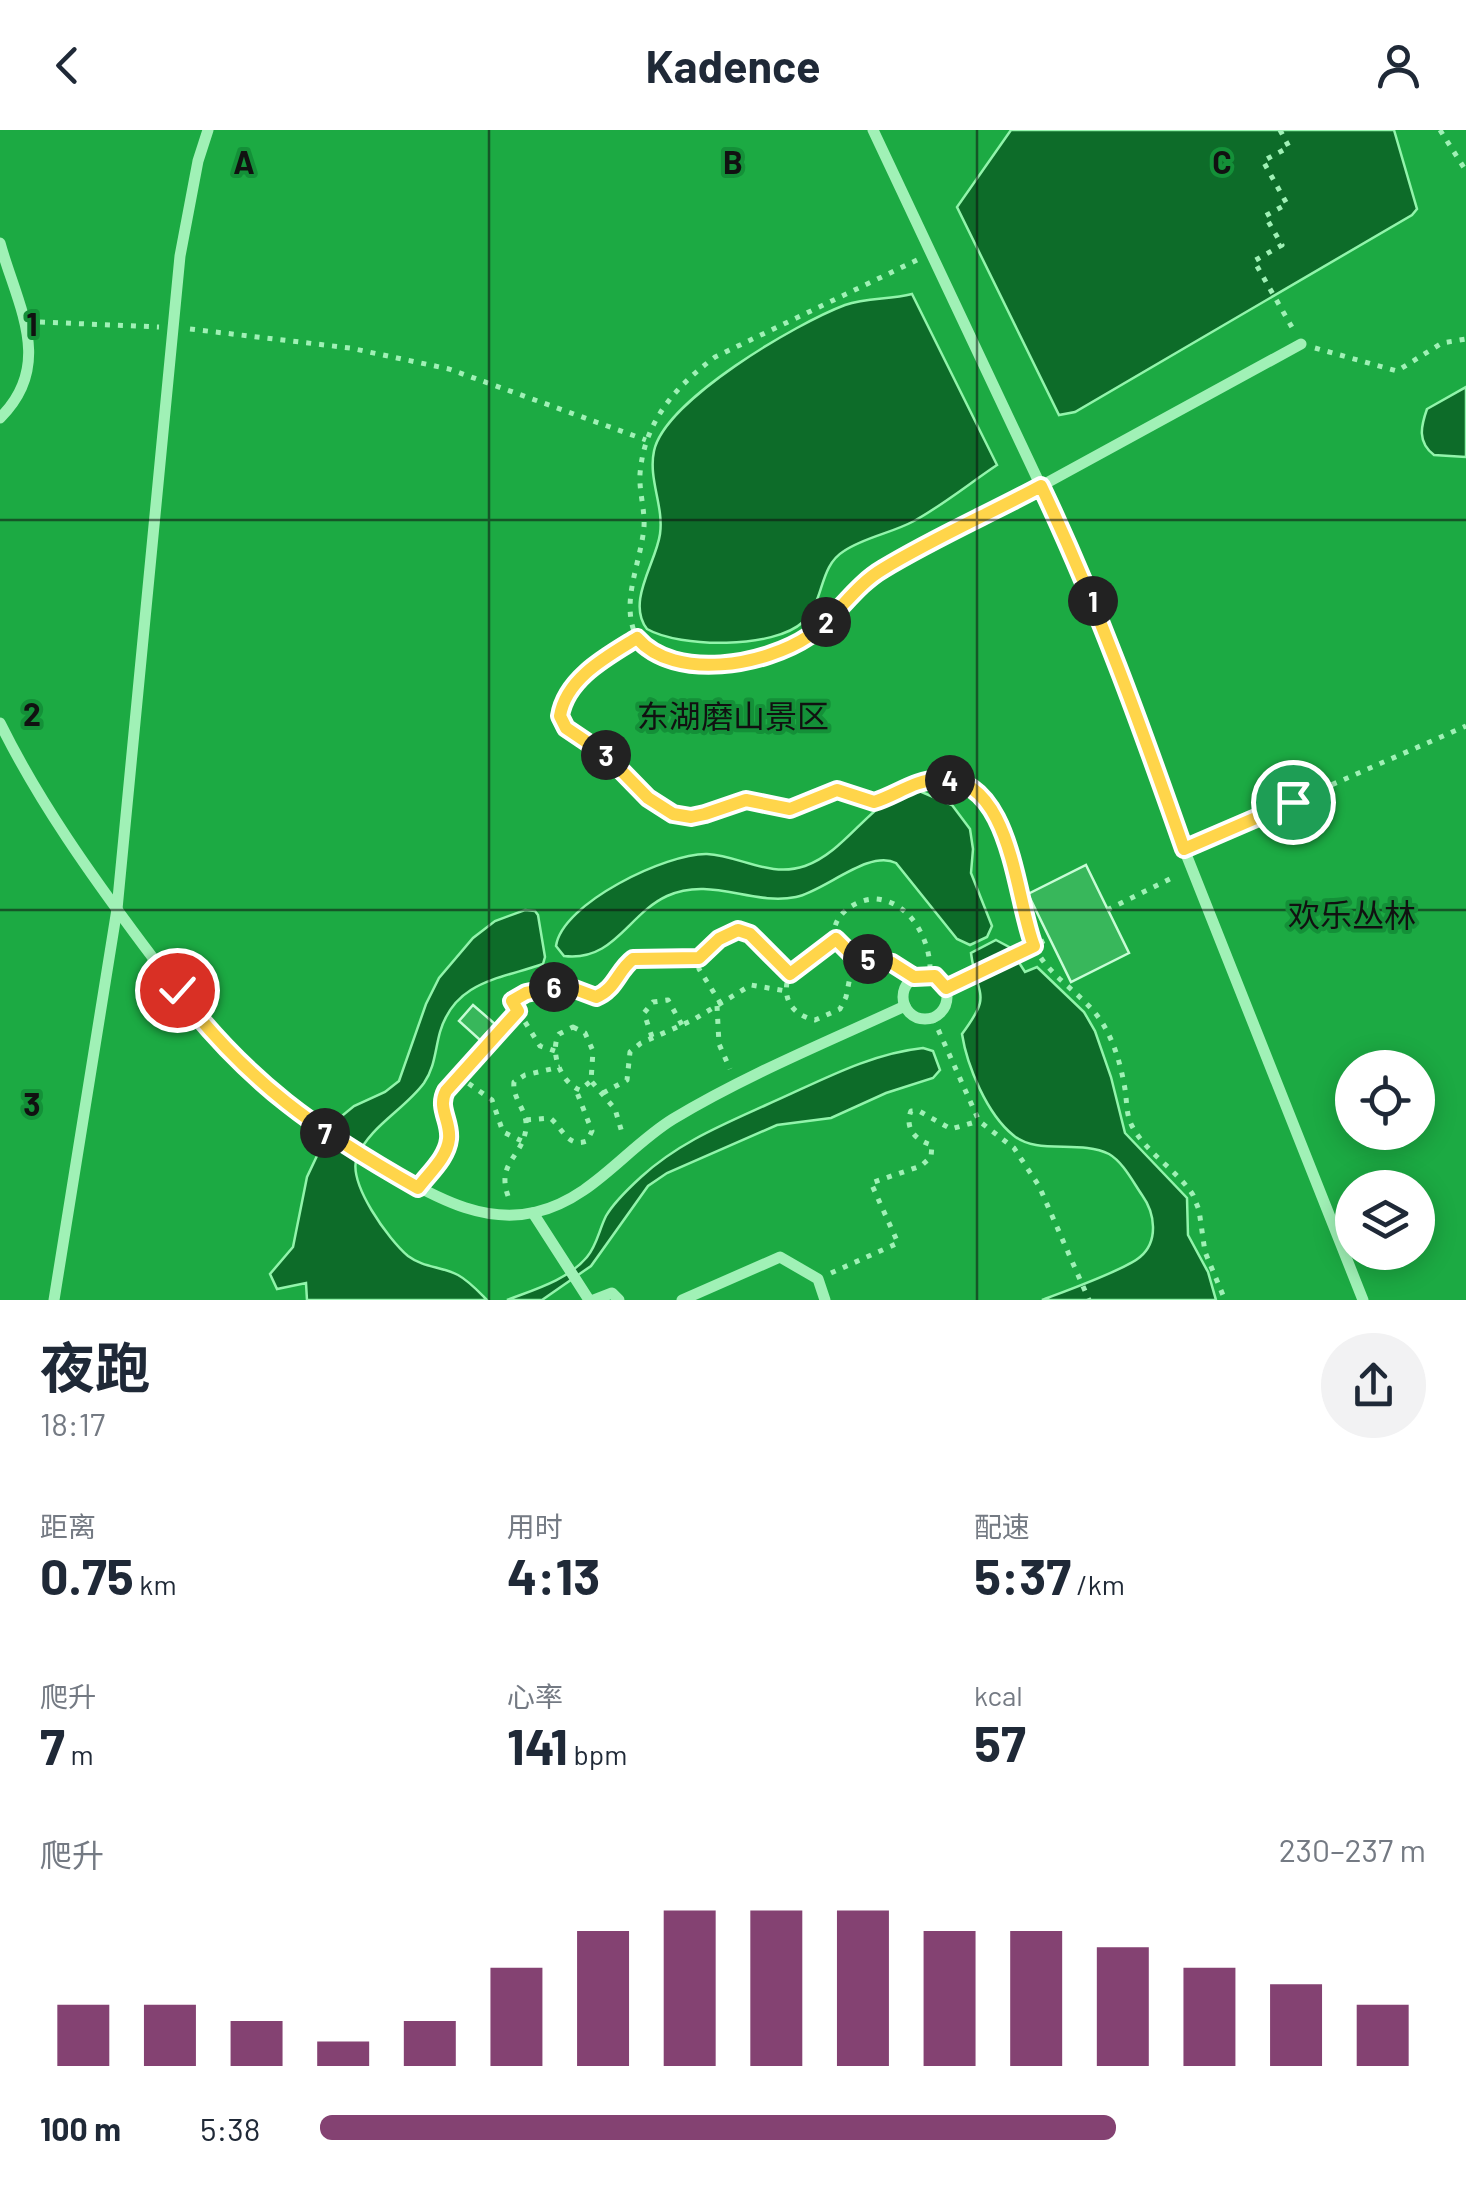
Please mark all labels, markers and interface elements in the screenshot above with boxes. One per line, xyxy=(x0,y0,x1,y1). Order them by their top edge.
icon: back xyxy=(40,38,95,93)
text: Kadence xyxy=(646,38,820,92)
icon: person xyxy=(1371,38,1426,93)
text: A xyxy=(233,142,255,180)
text: B xyxy=(723,142,743,180)
text: C xyxy=(1212,142,1232,180)
text: 1 xyxy=(26,304,38,342)
pin: 1 xyxy=(1068,576,1118,626)
text: 1 xyxy=(1088,584,1098,618)
pin: 2 xyxy=(801,597,851,647)
text: 2 xyxy=(818,605,834,639)
text: 2 xyxy=(23,694,41,732)
park label: 东湖磨山景区 xyxy=(637,696,829,734)
pin: 3 xyxy=(581,730,631,780)
text: 3 xyxy=(598,738,614,772)
pin: 4 xyxy=(925,755,975,805)
pin xyxy=(1251,760,1336,845)
text: 4 xyxy=(942,763,958,797)
icon: arrive xyxy=(1266,775,1321,830)
park label: 欢乐丛林 xyxy=(1288,895,1416,933)
pin: 5 xyxy=(843,934,893,984)
text: 5 xyxy=(860,942,876,976)
pin xyxy=(135,948,220,1033)
pin: 6 xyxy=(529,962,579,1012)
icon: check xyxy=(150,963,205,1018)
text: 6 xyxy=(546,970,562,1004)
map controls xyxy=(1335,1050,1435,1270)
button: locate xyxy=(1335,1050,1435,1150)
text: 3 xyxy=(23,1084,41,1122)
pin: 7 xyxy=(300,1108,350,1158)
text: 7 xyxy=(318,1116,332,1150)
button: layers xyxy=(1335,1170,1435,1270)
text: 夜跑 xyxy=(40,1333,150,1399)
button: share xyxy=(1321,1333,1426,1438)
text: 18:17 xyxy=(40,1404,105,1442)
text: 距离 xyxy=(40,1509,96,1543)
text: 用时 xyxy=(507,1509,563,1543)
text: 配速 xyxy=(974,1509,1030,1543)
text: 0.75 xyxy=(40,1545,134,1605)
text: 4:13 xyxy=(507,1545,600,1605)
text: 5:37 xyxy=(974,1545,1071,1605)
text: km xyxy=(134,1567,177,1601)
text: /km xyxy=(1071,1567,1125,1601)
text: kcal xyxy=(974,1678,1023,1712)
text: 爬升 xyxy=(40,1679,96,1713)
text: 心率 xyxy=(507,1679,563,1713)
text: 57 xyxy=(974,1712,1026,1772)
text: 7 xyxy=(40,1715,65,1775)
text: 141 xyxy=(507,1715,568,1775)
text: m xyxy=(65,1737,94,1771)
text: bpm xyxy=(568,1737,627,1771)
text: 230–237 m xyxy=(1279,1830,1426,1868)
text: 爬升 xyxy=(40,1835,104,1873)
text: 100 m xyxy=(40,2109,121,2147)
text: 5:38 xyxy=(200,2109,260,2147)

